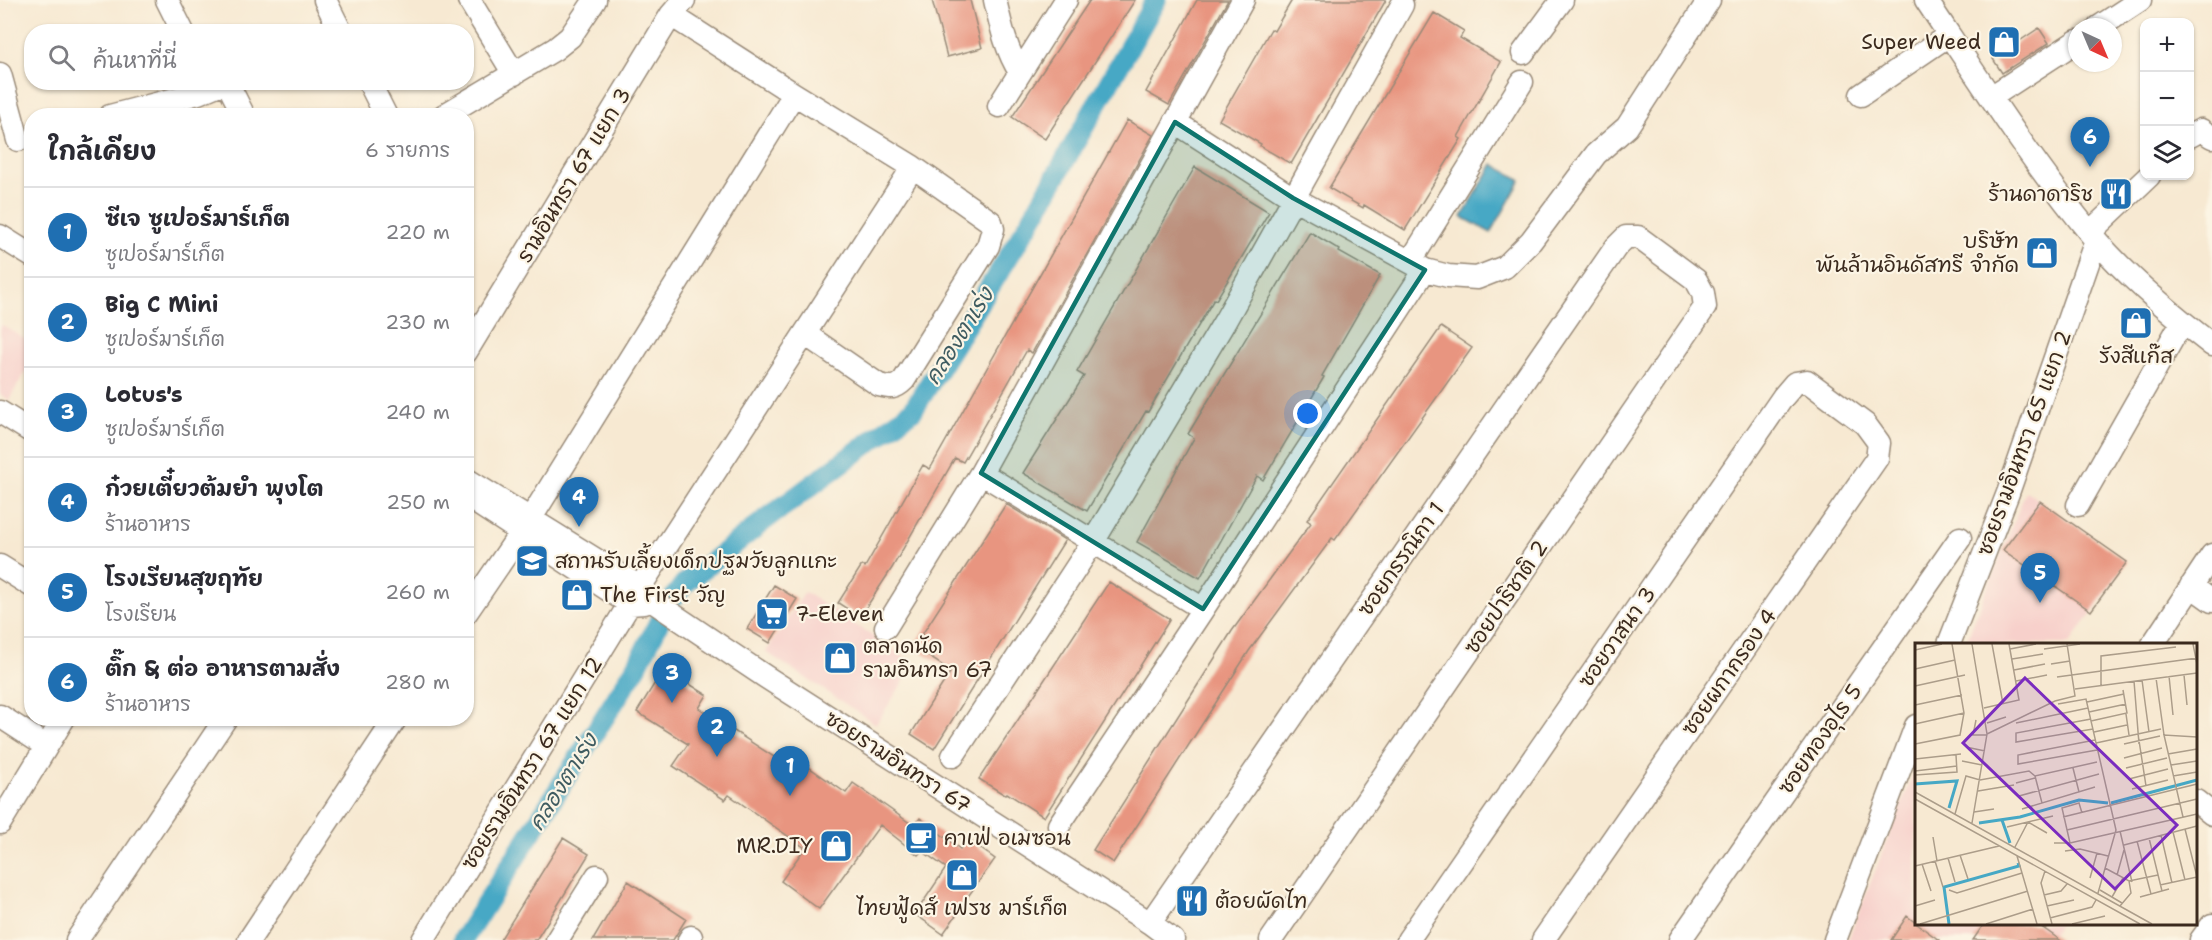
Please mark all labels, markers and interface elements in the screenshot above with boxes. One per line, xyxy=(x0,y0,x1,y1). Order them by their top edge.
north arrow xyxy=(2068,18,2122,72)
map controls xyxy=(2140,18,2194,180)
button: + xyxy=(2140,18,2194,72)
search box xyxy=(24,24,474,90)
shop icon: Super Weed xyxy=(1986,24,2022,60)
place label: Super Weed xyxy=(1861,28,1981,56)
icon: search xyxy=(45,41,78,74)
text: ค้นหาที่นี่ xyxy=(93,46,177,75)
button: − xyxy=(2140,72,2194,126)
street label: รามอินทรา 67 แยก 3 xyxy=(511,82,637,268)
pin: 6 xyxy=(2070,118,2110,167)
button: layers xyxy=(2140,126,2194,180)
text: ใกล้เคียง xyxy=(48,133,156,168)
text: 6 รายการ xyxy=(365,137,450,163)
restaurant icon: ร้านดาดาริช xyxy=(2098,176,2134,212)
place label: ร้านดาดาริช xyxy=(1988,180,2093,208)
text: ซีเจ ซูเปอร์มาร์เก็ต xyxy=(105,204,290,233)
text: 1 xyxy=(63,219,72,245)
text: 220 m xyxy=(386,219,450,245)
place label: บริษัท พันล้านอินดัสทรี จำกัด xyxy=(1816,227,2019,279)
shop icon: บริษัท พันล้านอินดัสทรี จำกัด xyxy=(2024,235,2060,271)
text: ซูเปอร์มาร์เก็ต xyxy=(105,241,225,267)
water label: คลองตาเร่ง xyxy=(918,280,1001,390)
text: Big C Mini xyxy=(105,290,219,319)
shop icon: รังสีแก๊ส xyxy=(2118,305,2154,341)
text: 2 xyxy=(61,309,75,335)
text: 230 m xyxy=(385,309,450,335)
text: ซูเปอร์มาร์เก็ต xyxy=(105,326,225,352)
street label: ซอยรามอินทรา 65 แยก 2 xyxy=(1970,326,2078,560)
place label: รังสีแก๊ส xyxy=(2099,342,2175,370)
text: Lotus's xyxy=(105,380,183,409)
text: 3 xyxy=(61,399,75,425)
text: 240 m xyxy=(385,399,450,425)
your location xyxy=(1293,399,1322,428)
text: ซูเปอร์มาร์เก็ต xyxy=(105,416,225,442)
text: ก๋วยเตี๋ยวต้มยำ พุงโต xyxy=(105,474,324,503)
pin: 4 xyxy=(560,478,598,527)
text: 4 xyxy=(61,489,75,515)
text: 250 m xyxy=(386,489,450,515)
street label: ซอยกรรณิกา 1 xyxy=(1351,497,1451,621)
text: ร้านอาหาร xyxy=(105,511,191,537)
street label: ซอยปาริชาติ 2 xyxy=(1458,535,1554,659)
place label: สถานรับเลี้ยงเด็กปฐมวัยลูกแกะ xyxy=(555,542,837,577)
school or university icon: สถานรับเลี้ยงเด็กปฐมวัยลูกแกะ xyxy=(514,543,550,579)
pin: 5 xyxy=(2020,554,2060,603)
text: โรงเรียนสุขฤทัย xyxy=(105,564,263,593)
shop icon: The First วัญ xyxy=(559,577,595,613)
text: 5 xyxy=(61,579,74,605)
text: 260 m xyxy=(385,579,450,605)
place label: The First วัญ xyxy=(600,581,726,609)
street label: ซอยวาสนา 3 xyxy=(1572,581,1662,693)
supermarket icon: 7-Eleven xyxy=(754,596,790,632)
place label: 7-Eleven xyxy=(795,600,884,628)
text: โรงเรียน xyxy=(105,601,176,627)
street label: ซอยผกากรอง 4 xyxy=(1675,603,1783,741)
place label: ตลาดนัด รามอินทรา 67 xyxy=(863,632,992,684)
shop icon: ตลาดนัด รามอินทรา 67 xyxy=(822,640,858,676)
inset map xyxy=(1915,643,2197,925)
street label: ซอยรามอินทรา 67 แยก 12 xyxy=(455,651,609,875)
text: ติ๊ก & ต่อ อาหารตามสั่ง xyxy=(105,654,340,683)
pin: 3 xyxy=(652,654,692,703)
text: 6 xyxy=(61,669,75,695)
text: 280 m xyxy=(385,669,450,695)
street label: ซอยทองอุไร 5 xyxy=(1772,678,1870,801)
text: ร้านอาหาร xyxy=(105,691,191,717)
street label: ซอยรามอินทรา 67 xyxy=(820,704,976,820)
pin: 2 xyxy=(698,708,736,757)
water label: คลองตาเร่ง xyxy=(522,726,605,836)
pin: 1 xyxy=(770,746,810,796)
cafe icon: คาเฟ่ อเมซอน xyxy=(903,820,939,856)
place label: คาเฟ่ อเมซอน xyxy=(944,824,1071,852)
shop icon: MR.DIY xyxy=(818,828,854,864)
place label: MR.DIY xyxy=(736,832,813,860)
shop icon: ไทยฟู้ดส์ เฟรช มาร์เก็ต xyxy=(944,857,980,893)
restaurant icon: ต้อยผัดไท xyxy=(1174,883,1210,919)
place label: ต้อยผัดไท xyxy=(1215,887,1307,915)
place label: ไทยฟู้ดส์ เฟรช มาร์เก็ต xyxy=(855,894,1068,924)

